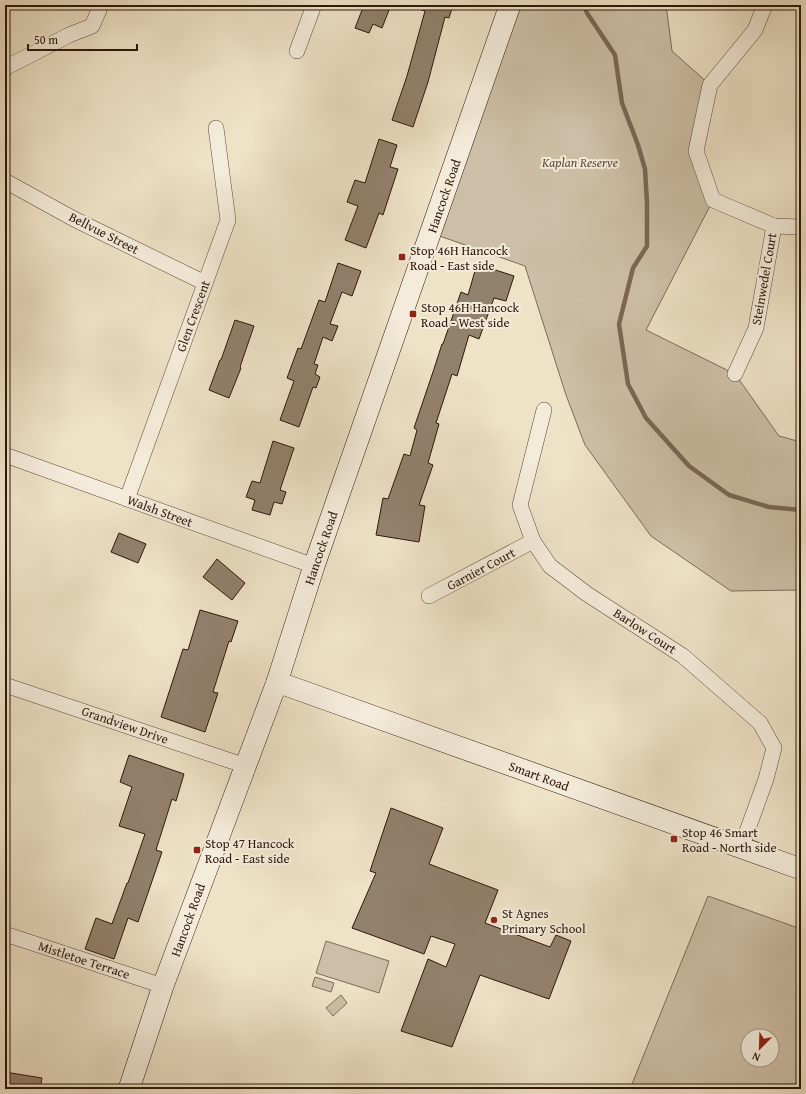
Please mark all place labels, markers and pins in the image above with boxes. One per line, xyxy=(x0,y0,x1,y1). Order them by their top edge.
place label: Stop 46H Hancock Road - East side xyxy=(410,241,508,275)
marker: Stop 46H Hancock Road - East side xyxy=(397,252,407,262)
place label: Stop 46H Hancock Road - West side xyxy=(421,298,519,332)
marker: Stop 46H Hancock Road - West side xyxy=(408,309,418,319)
place label: Stop 46 Smart Road - North side xyxy=(682,823,776,857)
place label: Stop 47 Hancock Road - East side xyxy=(205,834,295,868)
marker: Stop 46 Smart Road - North side xyxy=(669,834,679,844)
marker: Stop 47 Hancock Road - East side xyxy=(192,845,202,855)
place label: St Agnes Primary School xyxy=(502,904,586,938)
marker: St Agnes Primary School xyxy=(489,915,499,925)

